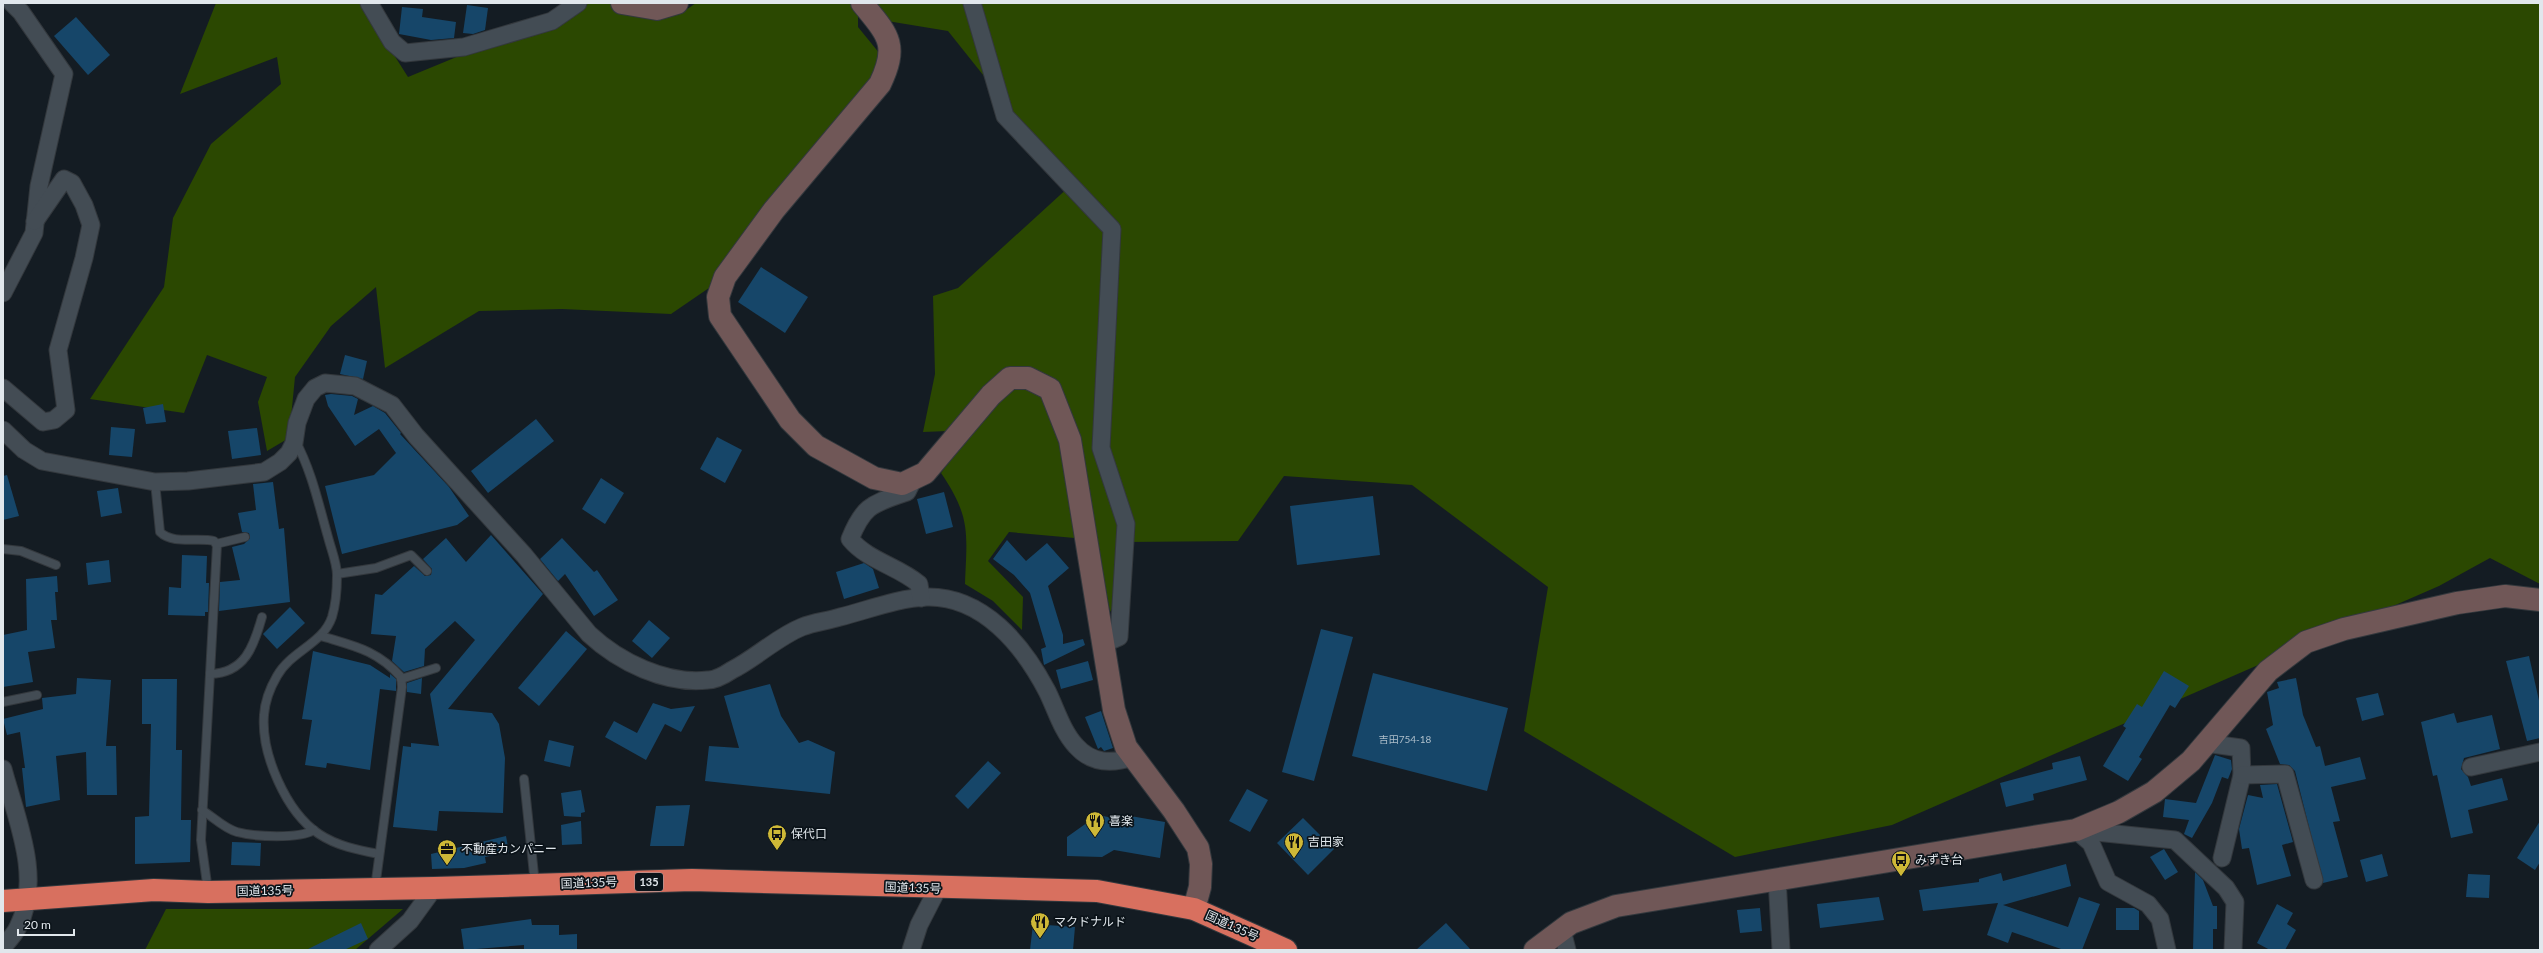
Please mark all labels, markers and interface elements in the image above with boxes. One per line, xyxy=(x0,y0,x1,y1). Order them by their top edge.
house number: 吉田754-18 xyxy=(1379,733,1432,745)
restaurant icon: 喜楽 xyxy=(1084,810,1106,838)
place label: 喜楽 xyxy=(1109,813,1133,828)
bus stop icon: 保代口 xyxy=(766,823,788,851)
place label: 保代口 xyxy=(791,826,827,841)
restaurant icon: 吉田家 xyxy=(1283,831,1305,859)
place label: 吉田家 xyxy=(1308,834,1344,849)
office icon: 不動産カンパニー xyxy=(436,838,458,866)
place label: 不動産カンパニー xyxy=(461,841,557,856)
bus stop icon: みずき台 xyxy=(1890,849,1912,877)
place label: みずき台 xyxy=(1915,852,1963,867)
road number: 135 xyxy=(635,873,663,891)
street label: 国道135号 xyxy=(560,874,618,891)
street label: 国道135号 xyxy=(884,879,942,896)
street label: 国道135号 xyxy=(236,883,294,898)
street label: 国道135号 xyxy=(1203,907,1261,944)
scale bar xyxy=(18,911,74,937)
restaurant icon: マクドナルド xyxy=(1029,911,1051,939)
place label: マクドナルド xyxy=(1054,914,1126,929)
text: 20 m xyxy=(24,917,51,932)

